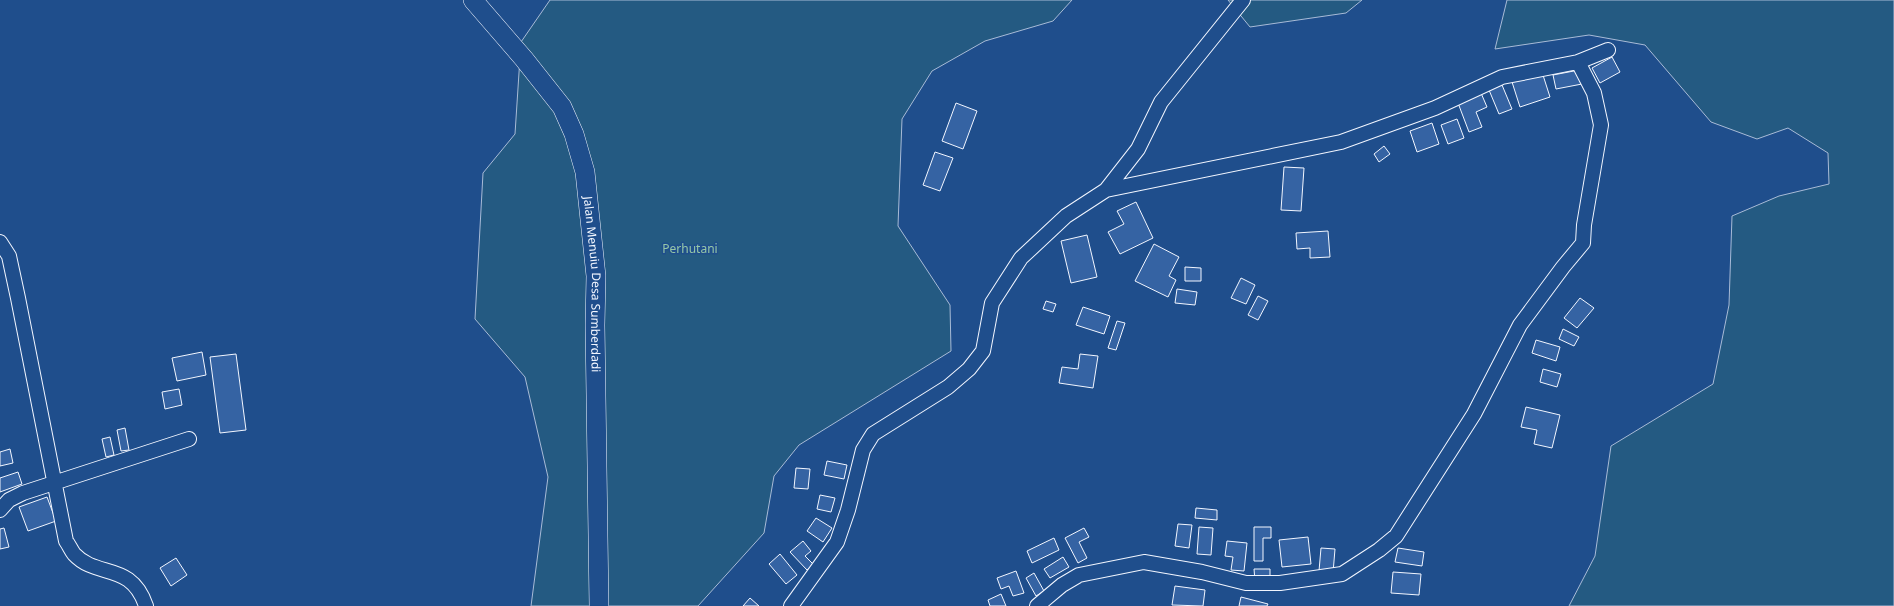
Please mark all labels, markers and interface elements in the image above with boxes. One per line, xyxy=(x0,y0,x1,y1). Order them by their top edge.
street label: Jalan Menuiu Desa Sumberdadi xyxy=(580,194,605,372)
park label: Perhutani xyxy=(662,240,718,257)

